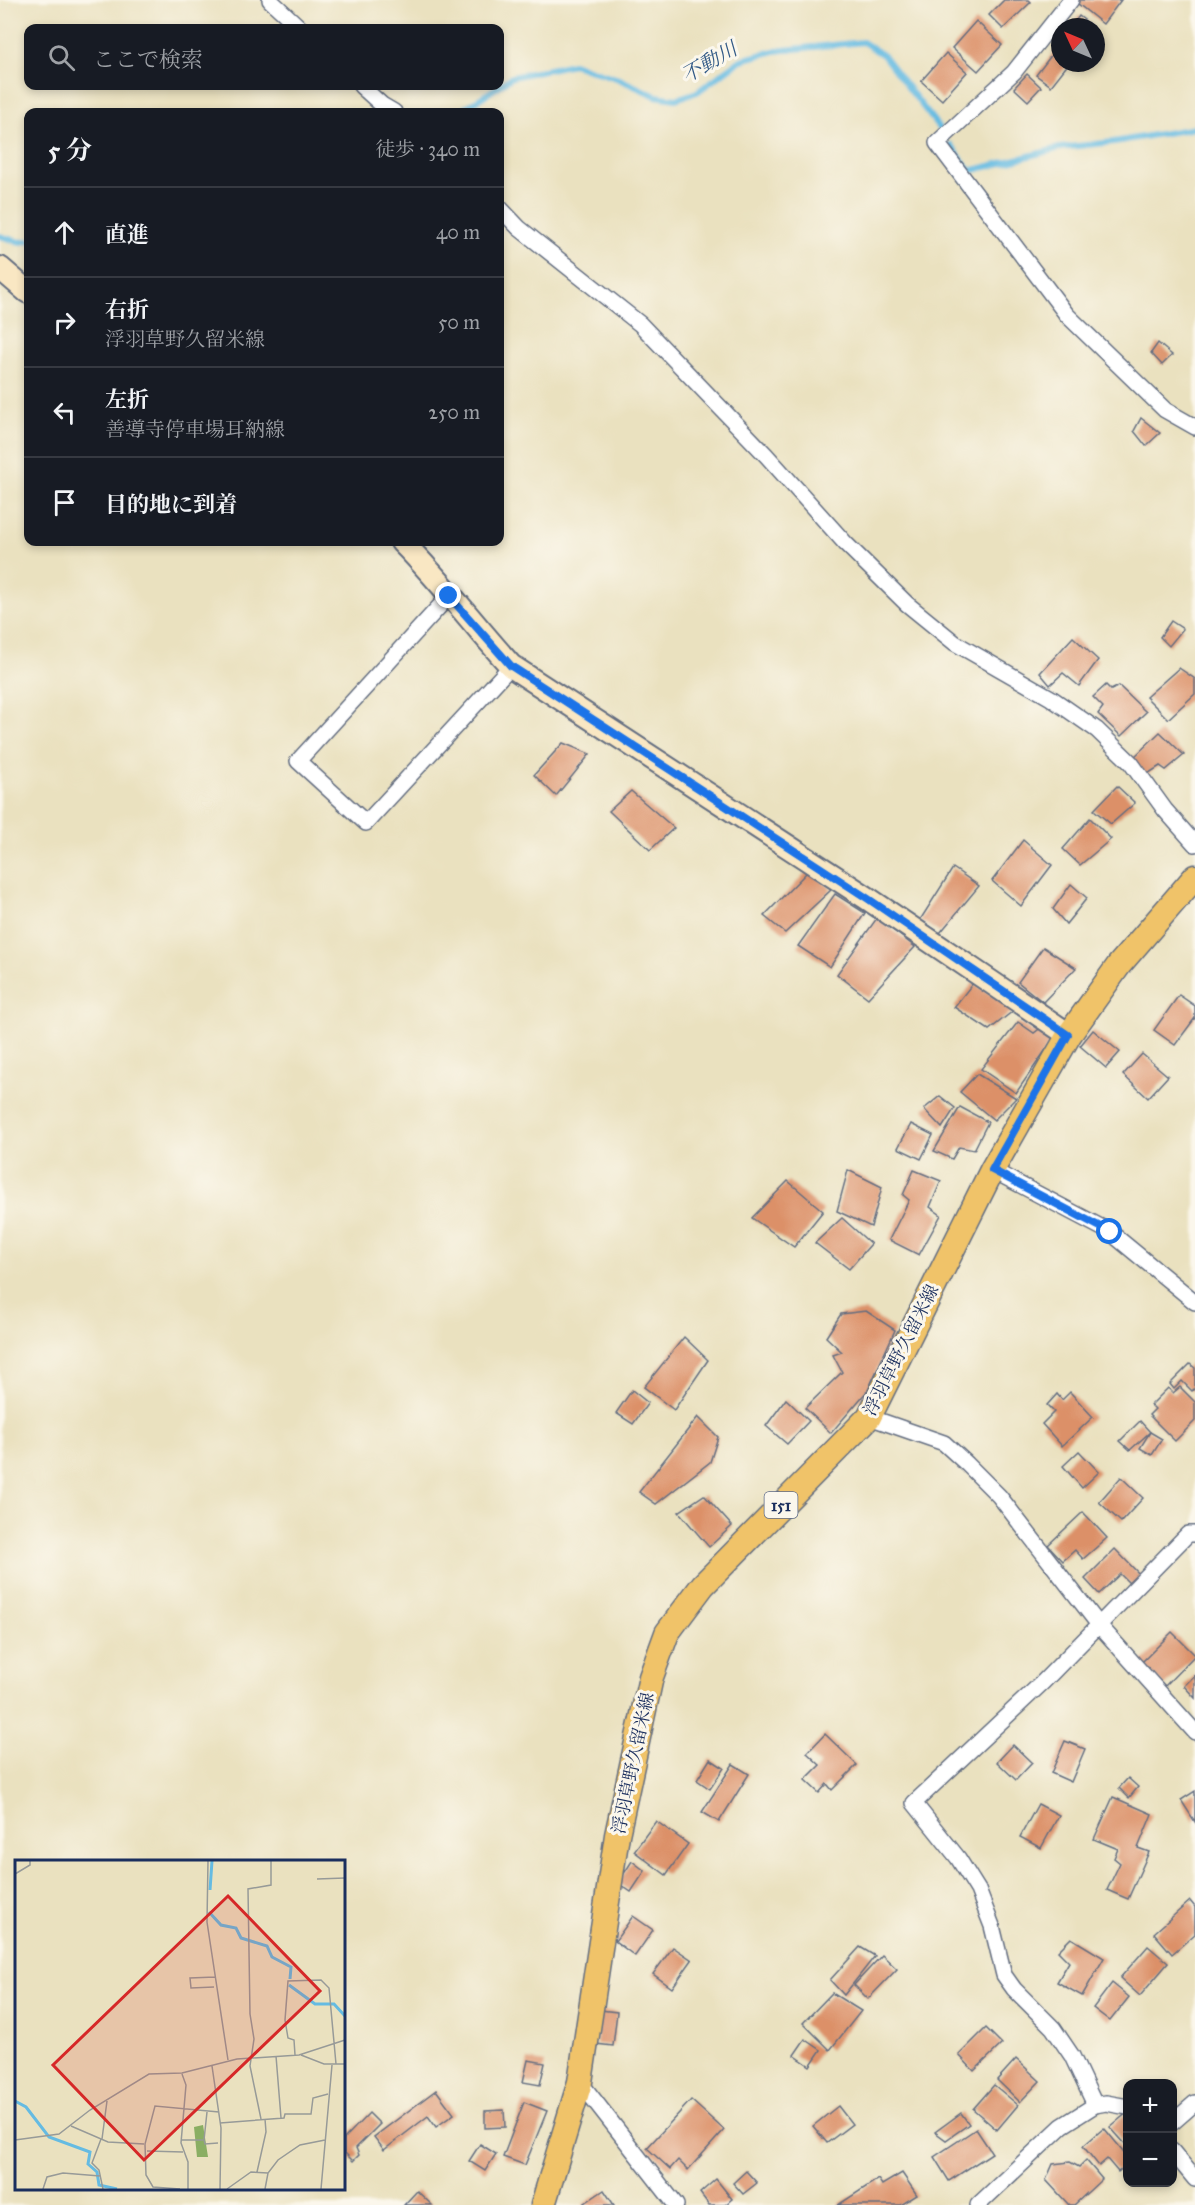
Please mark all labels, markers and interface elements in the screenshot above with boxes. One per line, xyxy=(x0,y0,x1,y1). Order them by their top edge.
north arrow xyxy=(1051,18,1105,72)
search box xyxy=(24,24,504,90)
water label: 不動川 xyxy=(677,36,743,87)
icon: search xyxy=(45,41,78,74)
text: ここで検索 xyxy=(93,46,203,73)
text: 5 分 xyxy=(48,134,92,166)
text: 徒歩 · 340 m xyxy=(375,137,480,161)
icon: ahead xyxy=(48,216,81,249)
text: 40 m xyxy=(436,220,480,244)
text: 直進 xyxy=(105,221,149,248)
text: 右折 xyxy=(105,296,149,323)
icon: right xyxy=(48,306,81,339)
text: 50 m xyxy=(438,310,480,334)
text: 浮羽草野久留米線 xyxy=(105,327,265,351)
text: 左折 xyxy=(105,386,149,413)
icon: left xyxy=(48,396,81,429)
text: 250 m xyxy=(428,400,480,424)
text: 善導寺停車場耳納線 xyxy=(105,417,285,441)
icon: arrive xyxy=(48,486,81,519)
text: 目的地に到着 xyxy=(105,491,237,518)
route end xyxy=(435,582,461,608)
route start xyxy=(1096,1218,1122,1244)
street label: 浮羽草野久留米線 xyxy=(859,1281,943,1419)
road number: 151 xyxy=(764,1492,798,1518)
street label: 浮羽草野久留米線 xyxy=(607,1690,659,1836)
inset map xyxy=(15,1860,345,2190)
map controls xyxy=(1123,2079,1177,2187)
button: + xyxy=(1123,2079,1177,2133)
button: − xyxy=(1123,2133,1177,2187)

